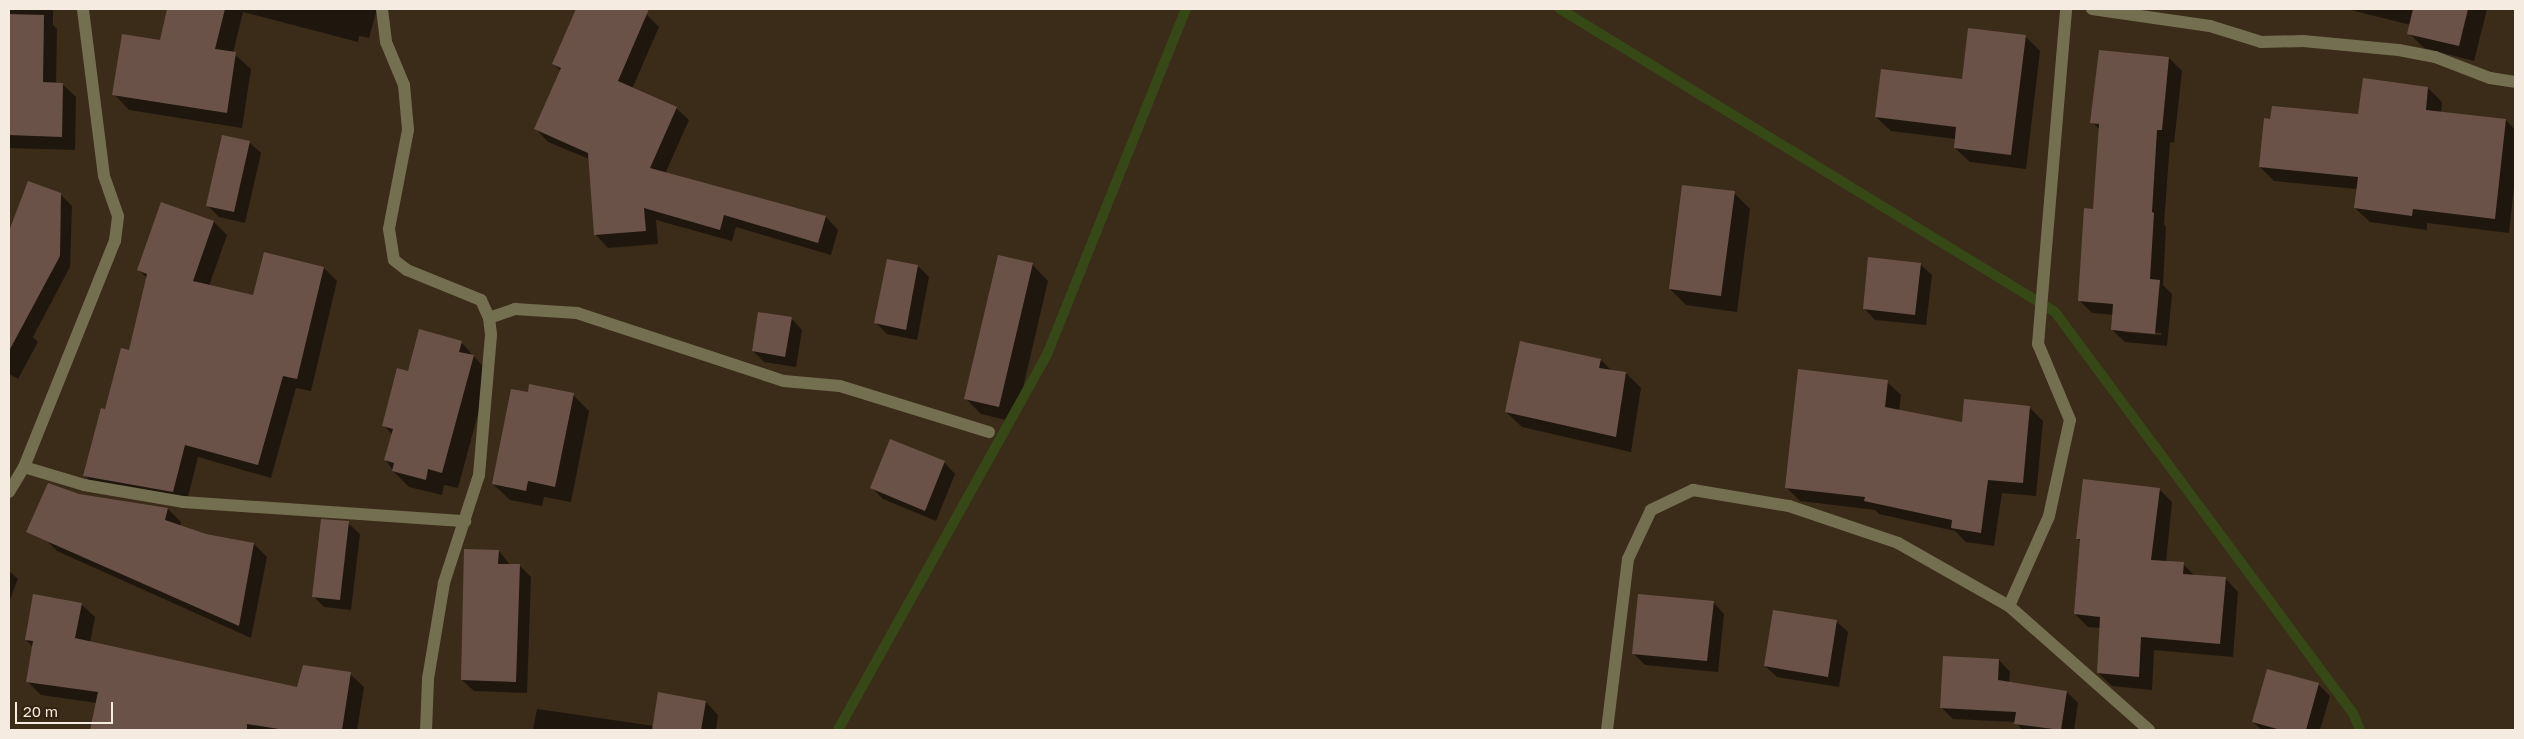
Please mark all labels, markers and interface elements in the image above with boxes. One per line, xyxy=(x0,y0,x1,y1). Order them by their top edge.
scale bar xyxy=(18,692,115,724)
text: 20 m xyxy=(23,702,58,720)

